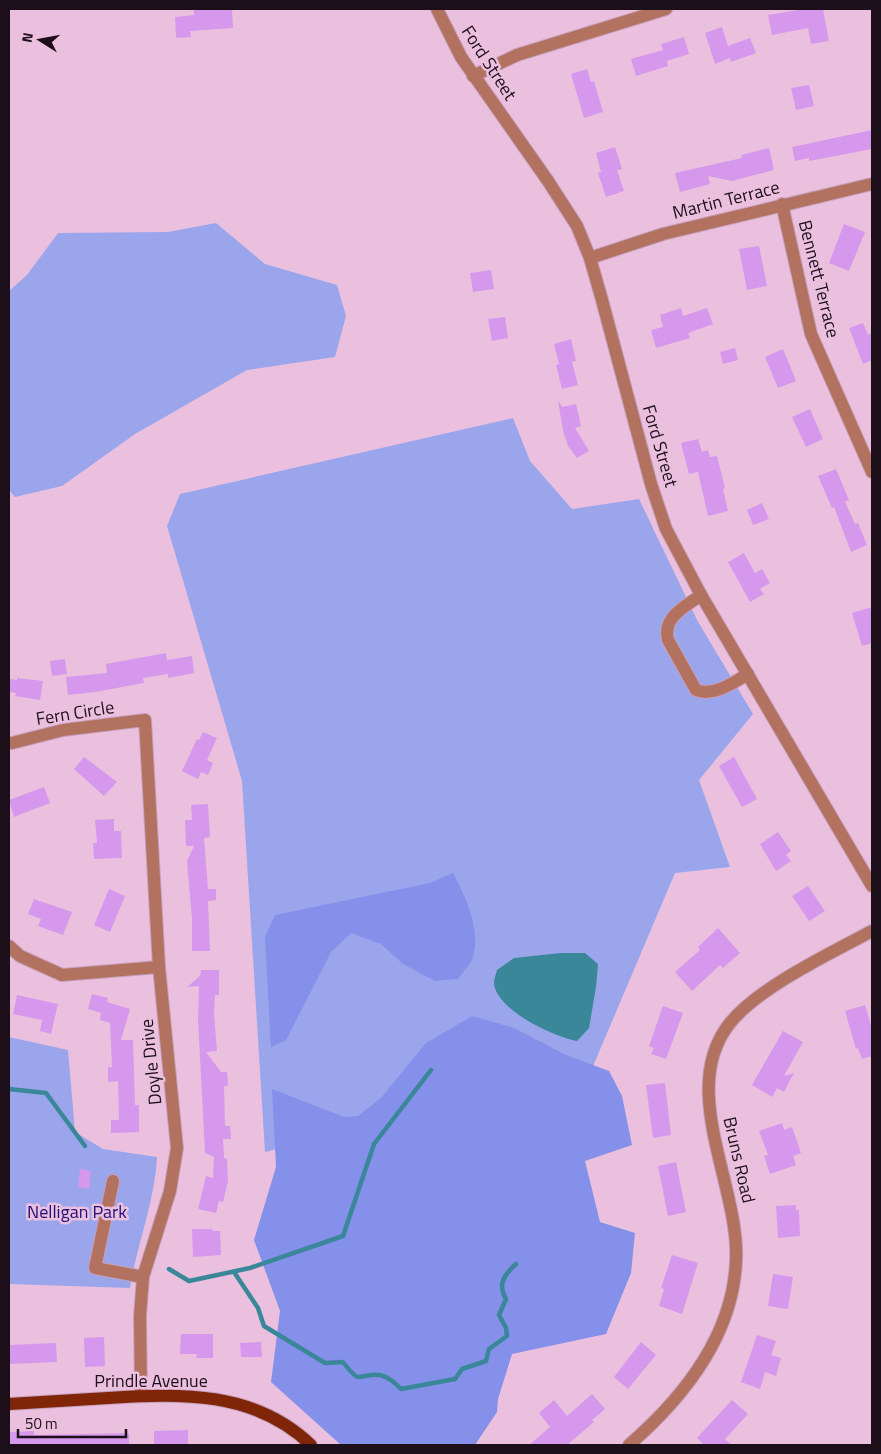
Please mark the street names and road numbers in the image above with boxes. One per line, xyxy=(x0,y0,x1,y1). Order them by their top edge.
street label: Ford Street xyxy=(455,20,524,106)
street label: Martin Terrace xyxy=(669,173,782,226)
street label: Bennett Terrace xyxy=(792,217,847,341)
street label: Ford Street xyxy=(636,402,685,491)
street label: Fern Circle xyxy=(34,693,116,732)
street label: Doyle Drive xyxy=(133,1018,168,1106)
street label: Bruns Road xyxy=(716,1114,763,1206)
street label: Prindle Avenue xyxy=(94,1367,208,1394)

